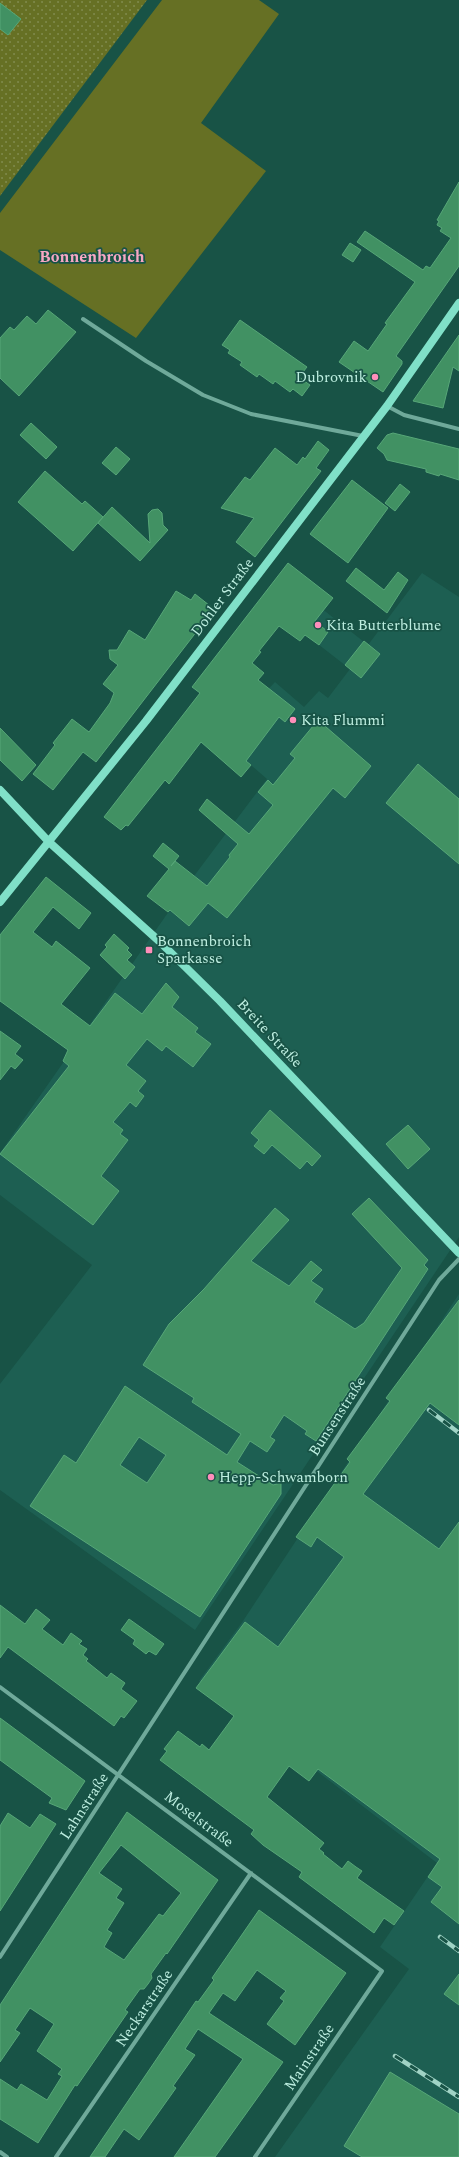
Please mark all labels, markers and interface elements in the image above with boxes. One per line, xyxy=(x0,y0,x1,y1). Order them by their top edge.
district label: Bonnenbroich xyxy=(39,245,145,269)
place label: Dubrovnik xyxy=(296,366,367,389)
marker: Dubrovnik xyxy=(370,372,380,382)
street label: Dohler Straße xyxy=(185,553,260,641)
place label: Kita Butterblume xyxy=(326,614,441,637)
marker: Kita Butterblume xyxy=(313,620,323,630)
place label: Kita Flummi xyxy=(301,709,385,732)
marker: Kita Flummi xyxy=(288,715,298,725)
place label: Bonnenbroich Sparkasse xyxy=(157,930,252,970)
marker: Bonnenbroich Sparkasse xyxy=(144,945,154,955)
street label: Breite Straße xyxy=(231,994,308,1073)
street label: Bunsenstraße xyxy=(303,1372,372,1461)
place label: Hepp-Schwamborn xyxy=(219,1466,348,1489)
marker: Hepp-Schwamborn xyxy=(206,1472,216,1482)
street label: Lahnstraße xyxy=(54,1768,115,1844)
street label: Moselstraße xyxy=(159,1785,238,1853)
street label: Neckarstraße xyxy=(110,1965,179,2052)
street label: Mainstraße xyxy=(278,2019,340,2095)

